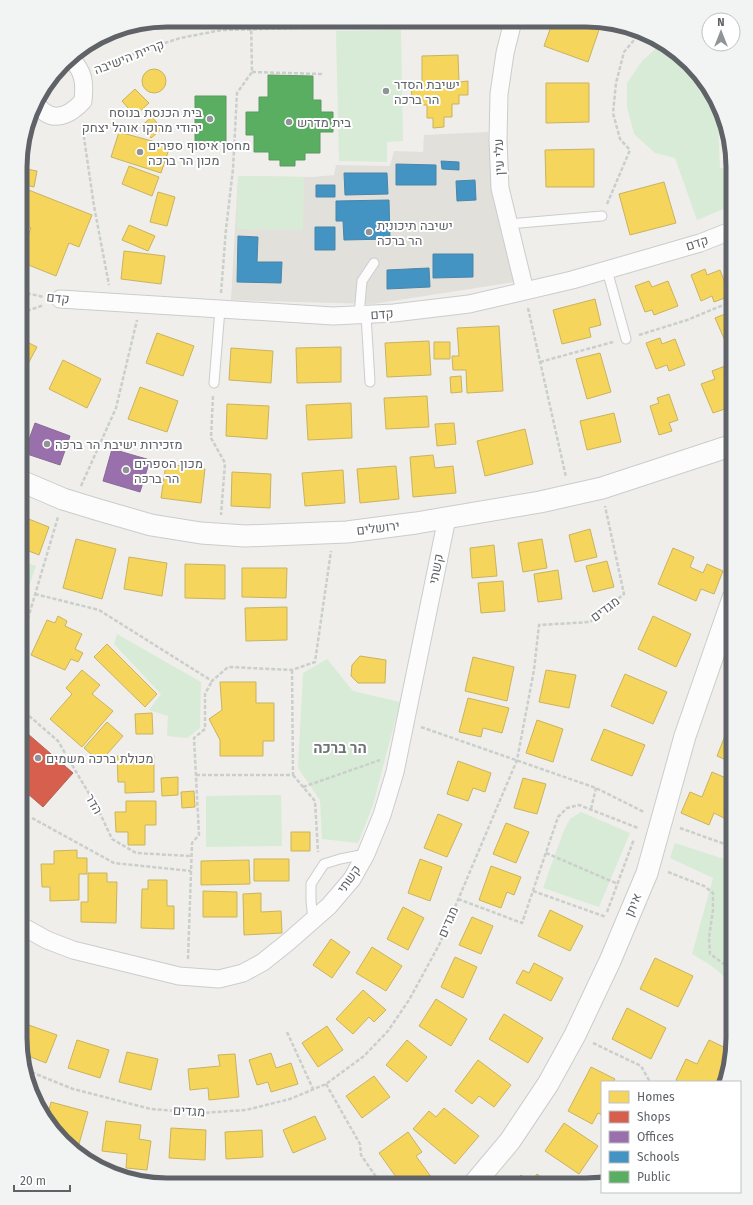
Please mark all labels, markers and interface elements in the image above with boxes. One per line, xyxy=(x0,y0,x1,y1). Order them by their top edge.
north arrow xyxy=(701,12,741,52)
text: N xyxy=(717,16,725,29)
street label: קריית הישיבה xyxy=(92,37,166,77)
place label: ישיבת הסדר הר ברכה xyxy=(394,77,460,107)
marker: ישיבת הסדר הר ברכה xyxy=(381,86,391,96)
place label: בית הכנסת בנוסח יהודי מרוקו אוהל יצחק xyxy=(82,105,202,135)
marker: בית הכנסת בנוסח יהודי מרוקו אוהל יצחק xyxy=(205,114,215,124)
place label: בית מדרש xyxy=(297,115,351,130)
marker: בית מדרש xyxy=(284,117,294,127)
place label: מחסן איסוף ספרים מכון הר ברכה xyxy=(148,138,250,168)
street label: עלי עין xyxy=(491,138,507,176)
marker: מחסן איסוף ספרים מכון הר ברכה xyxy=(135,147,145,157)
place label: ישיבה תיכונית הר ברכה xyxy=(377,218,453,248)
marker: ישיבה תיכונית הר ברכה xyxy=(364,227,374,237)
street label: קדם xyxy=(684,232,710,254)
street label: קדם xyxy=(46,289,70,307)
street label: קדם xyxy=(370,306,394,322)
place label: מזכירות ישיבת הר ברכה xyxy=(55,437,182,452)
marker: מזכירות ישיבת הר ברכה xyxy=(42,439,52,449)
place label: מכון הספרים הר ברכה xyxy=(134,456,203,486)
marker: מכון הספרים הר ברכה xyxy=(121,465,131,475)
street label: ירושלים xyxy=(356,518,400,538)
street label: קשתי xyxy=(426,553,446,585)
street label: מגדים xyxy=(588,593,622,625)
district label: הר ברכה xyxy=(313,739,367,757)
place label: מכולת ברכה משמים xyxy=(46,751,154,766)
marker: מכולת ברכה משמים xyxy=(33,753,43,763)
street label: הדר xyxy=(82,791,106,817)
street label: קשתי xyxy=(334,862,364,896)
street label: איתן xyxy=(621,891,645,919)
street label: מגדים xyxy=(435,904,461,940)
legend xyxy=(601,1081,741,1193)
text: Homes xyxy=(637,1090,675,1104)
street label: מגדים xyxy=(173,1103,205,1119)
text: Shops xyxy=(637,1110,671,1124)
text: Offices xyxy=(637,1130,674,1144)
text: Schools xyxy=(637,1150,680,1164)
scale bar xyxy=(14,1167,70,1193)
text: Public xyxy=(637,1170,671,1184)
text: 20 m xyxy=(20,1174,46,1188)

